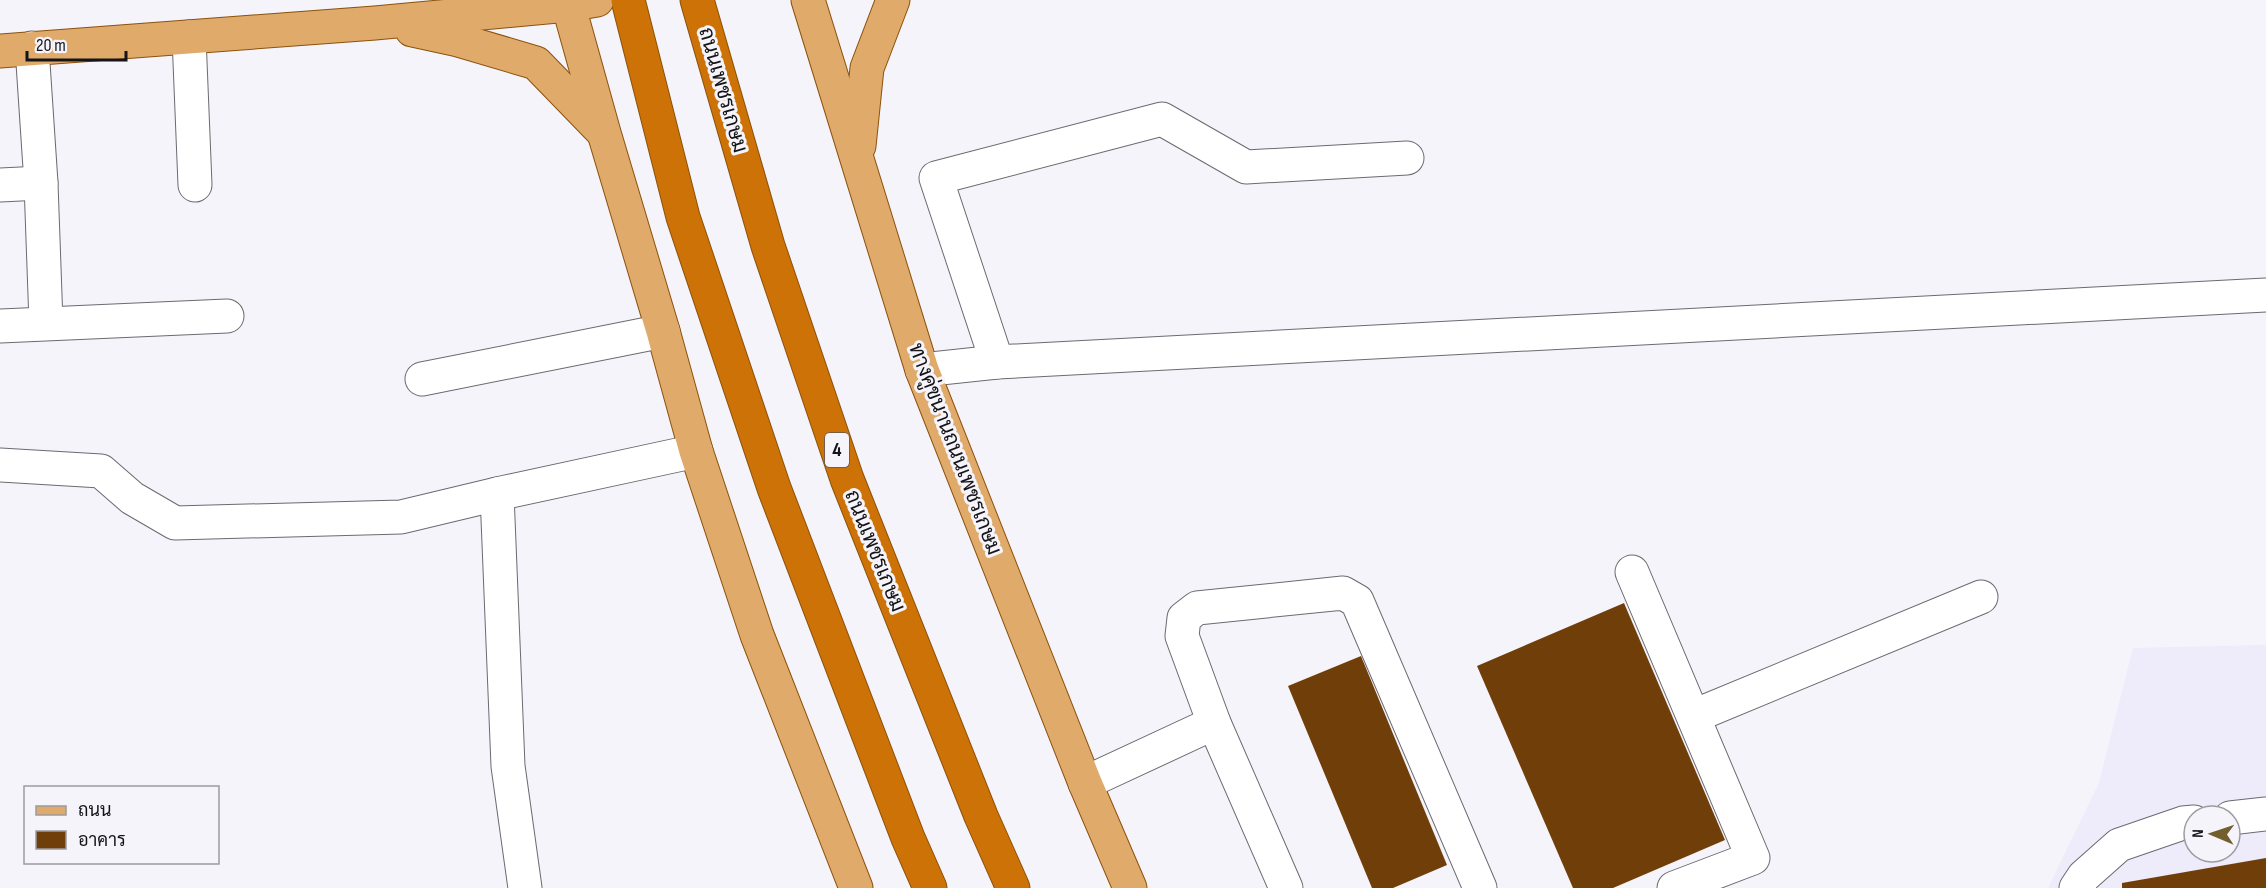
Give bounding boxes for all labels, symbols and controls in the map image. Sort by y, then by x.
scale bar [27,24,126,62]
street label: ถนนเพชรเกษม [693,24,753,156]
text: 20 m [36,35,66,56]
street label: ทางคู่ขนานถนนเพชรเกษม [901,340,1007,559]
road number: 4 [825,433,849,467]
street label: ถนนเพชรเกษม [839,486,911,616]
legend [24,786,219,864]
text: ถนน [78,800,111,821]
north arrow [2182,804,2242,864]
text: N [2189,829,2208,838]
text: อาคาร [78,830,126,851]

